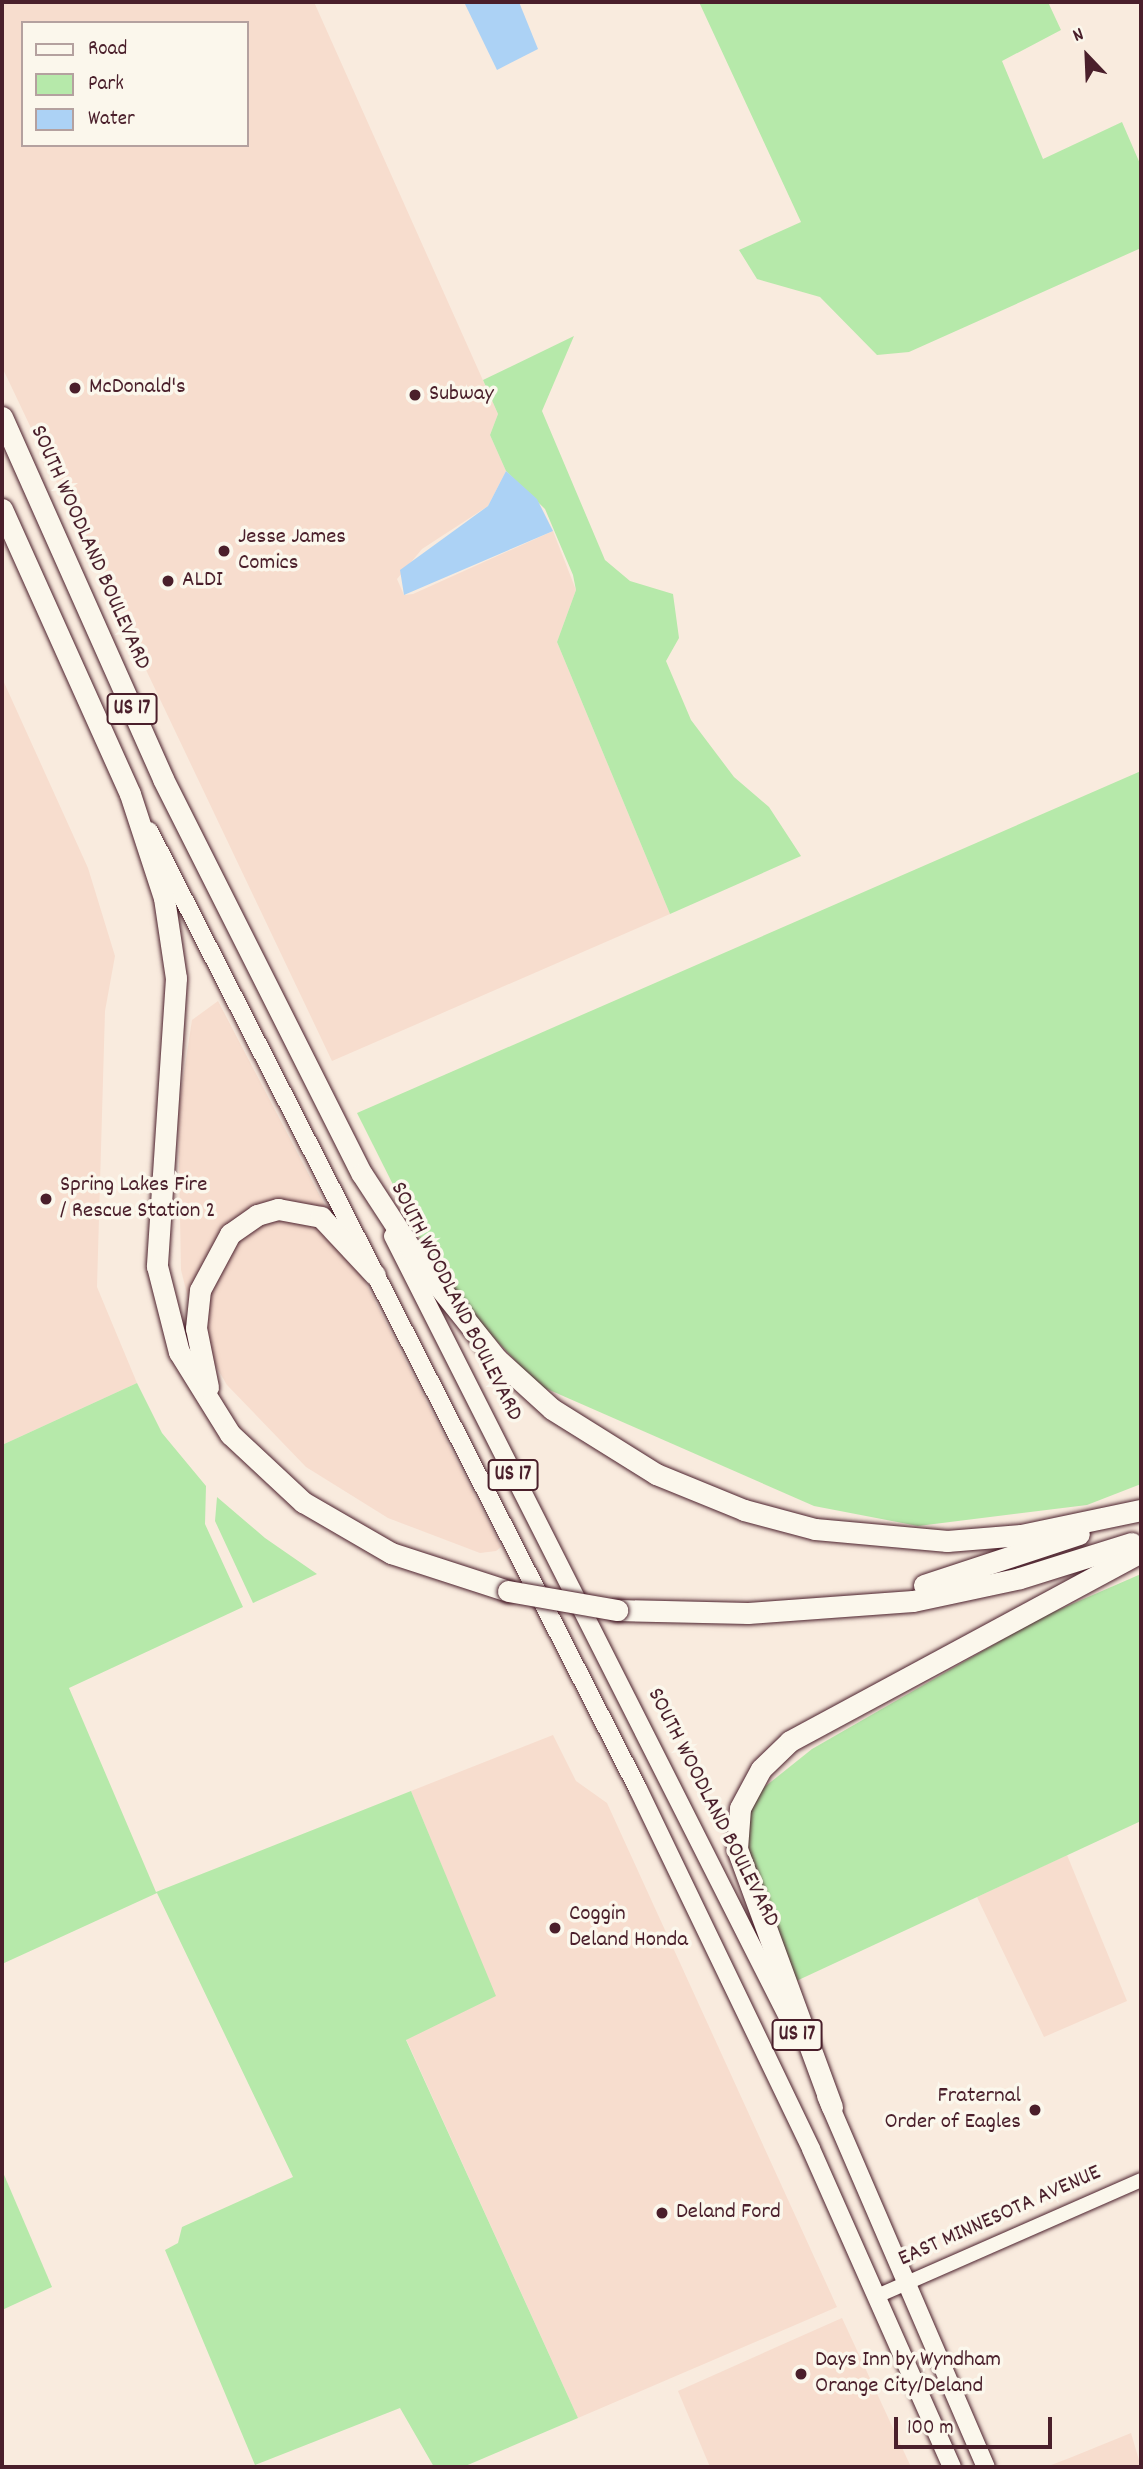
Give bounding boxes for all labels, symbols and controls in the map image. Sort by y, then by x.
legend [21,21,248,147]
north arrow [1052,21,1122,91]
text: N [1069,22,1088,50]
text: Road [88,35,127,65]
text: Park [88,70,124,100]
text: Water [88,105,135,135]
place label: McDonald's [89,374,186,402]
marker: McDonald's [67,380,83,396]
place label: Subway [429,381,494,409]
marker: Subway [407,387,423,403]
street label: SOUTH WOODLAND BOULEVARD [23,422,155,674]
place label: Jesse James Comics [238,524,346,578]
marker: Jesse James Comics [216,543,232,559]
place label: ALDI [182,567,223,595]
marker: ALDI [160,573,176,589]
road number: US 17 [106,692,158,726]
place label: Spring Lakes Fire / Rescue Station 2 [60,1172,216,1226]
street label: SOUTH WOODLAND BOULEVARD [383,1178,527,1426]
marker: Spring Lakes Fire / Rescue Station 2 [38,1191,54,1207]
road number: US 17 [487,1458,539,1492]
street label: SOUTH WOODLAND BOULEVARD [640,1684,784,1932]
place label: Coggin Deland Honda [569,1901,688,1955]
marker: Coggin Deland Honda [547,1920,563,1936]
road number: US 17 [771,2018,823,2052]
place label: Fraternal Order of Eagles [884,2083,1021,2137]
marker: Fraternal Order of Eagles [1027,2102,1043,2118]
street label: EAST MINNESOTA AVENUE [894,2160,1106,2274]
place label: Deland Ford [676,2199,781,2227]
marker: Deland Ford [654,2205,670,2221]
place label: Days Inn by Wyndham Orange City/Deland [815,2347,1001,2401]
marker: Days Inn by Wyndham Orange City/Deland [793,2366,809,2382]
scale bar [898,2402,1056,2446]
text: 100 m [907,2414,954,2444]

